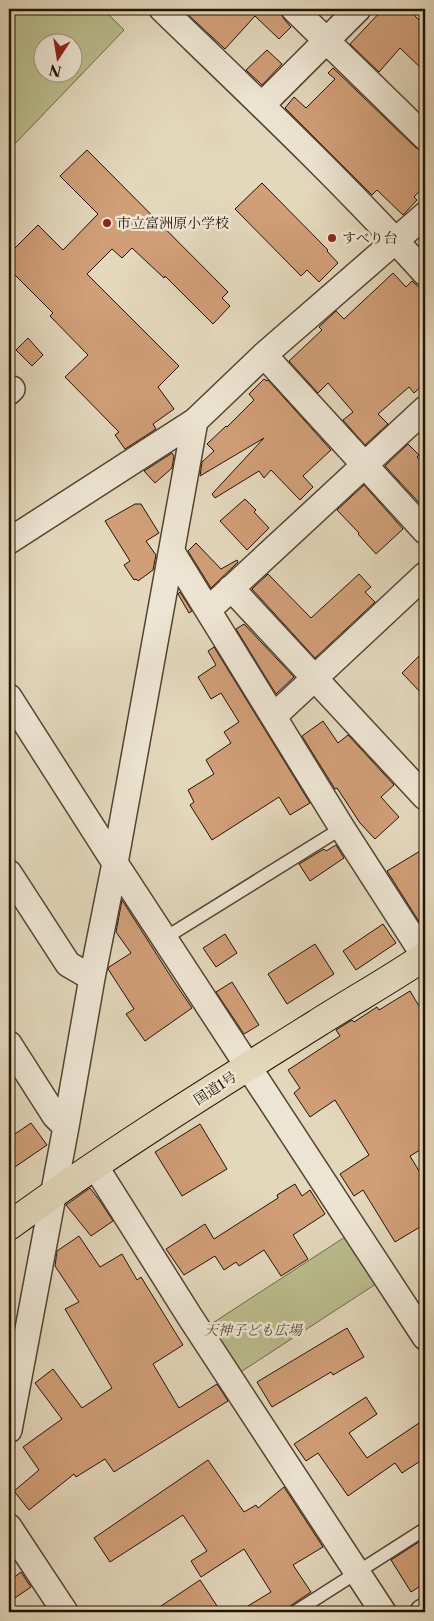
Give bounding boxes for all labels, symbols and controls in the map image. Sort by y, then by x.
north arrow [32,32,82,82]
text: N [47,61,63,81]
place label: 市立富洲原小学校 [117,214,229,232]
marker: 市立富洲原小学校 [101,217,113,229]
place label: すべり台 [342,229,398,247]
marker: すべり台 [326,232,338,244]
street label: 国道1号 [190,1067,240,1109]
park label: 天神子ども広場 [204,1321,304,1339]

